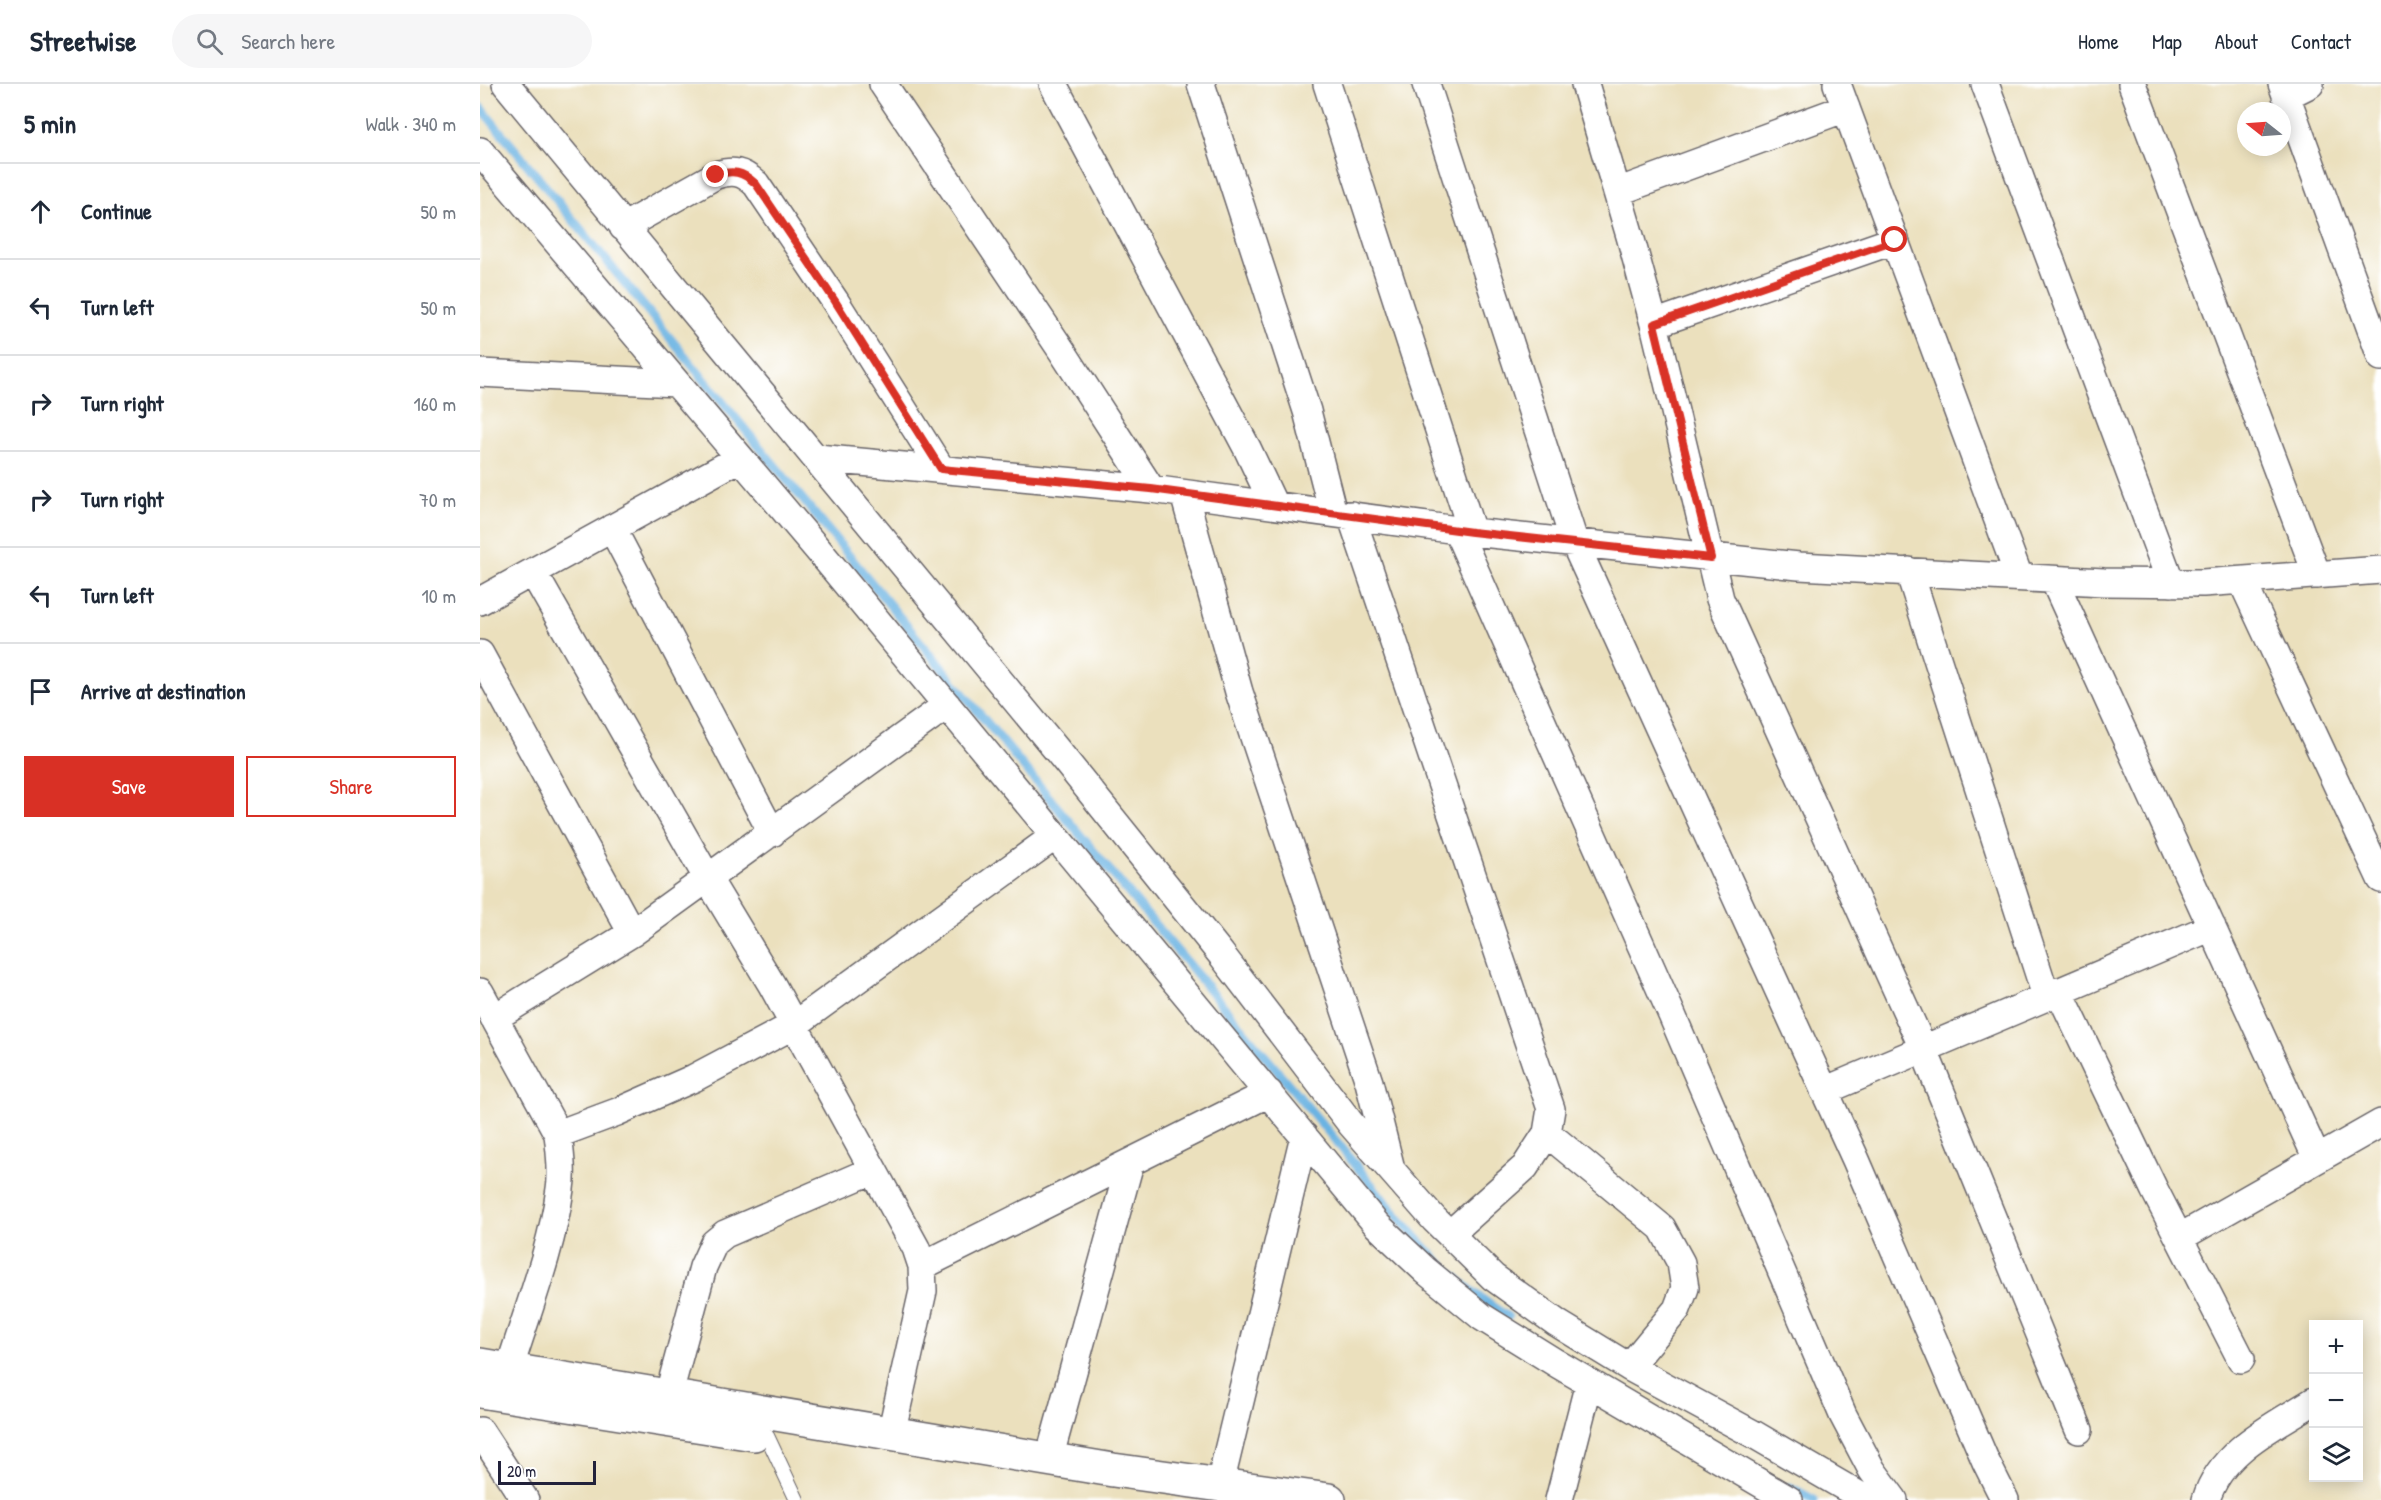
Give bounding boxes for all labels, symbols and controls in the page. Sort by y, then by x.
search box [172,14,592,68]
text: Streetwise [30,22,136,60]
icon: search [193,25,226,58]
text: Search here [241,26,335,56]
text: Home [2078,27,2119,56]
text: Map [2152,27,2182,56]
text: About [2215,27,2258,56]
text: Contact [2291,27,2351,56]
north arrow [2237,102,2291,156]
text: 5 min [24,106,76,141]
text: Walk · 340 m [365,110,456,137]
route end [702,161,728,187]
icon: ahead [24,195,57,228]
text: Continue [81,196,152,226]
text: 50 m [420,198,456,225]
route start [1881,226,1907,252]
icon: left [24,291,57,324]
text: Turn left [81,292,154,322]
text: 50 m [420,294,456,321]
icon: right [24,387,57,420]
text: Turn right [81,388,164,418]
text: 160 m [414,390,456,417]
icon: right [24,483,57,516]
text: Turn right [81,484,164,514]
text: 70 m [419,486,456,513]
icon: left [24,579,57,612]
text: Turn left [81,580,154,610]
text: 10 m [422,582,456,609]
icon: arrive [24,675,57,708]
text: Arrive at destination [81,676,246,706]
button: Save [24,756,234,817]
button: Share [246,756,456,817]
map controls [2309,1320,2363,1482]
button: + [2309,1320,2363,1374]
button: − [2309,1374,2363,1428]
button: layers [2309,1428,2363,1482]
scale bar [498,1458,596,1486]
text: 20 m [507,1460,536,1482]

